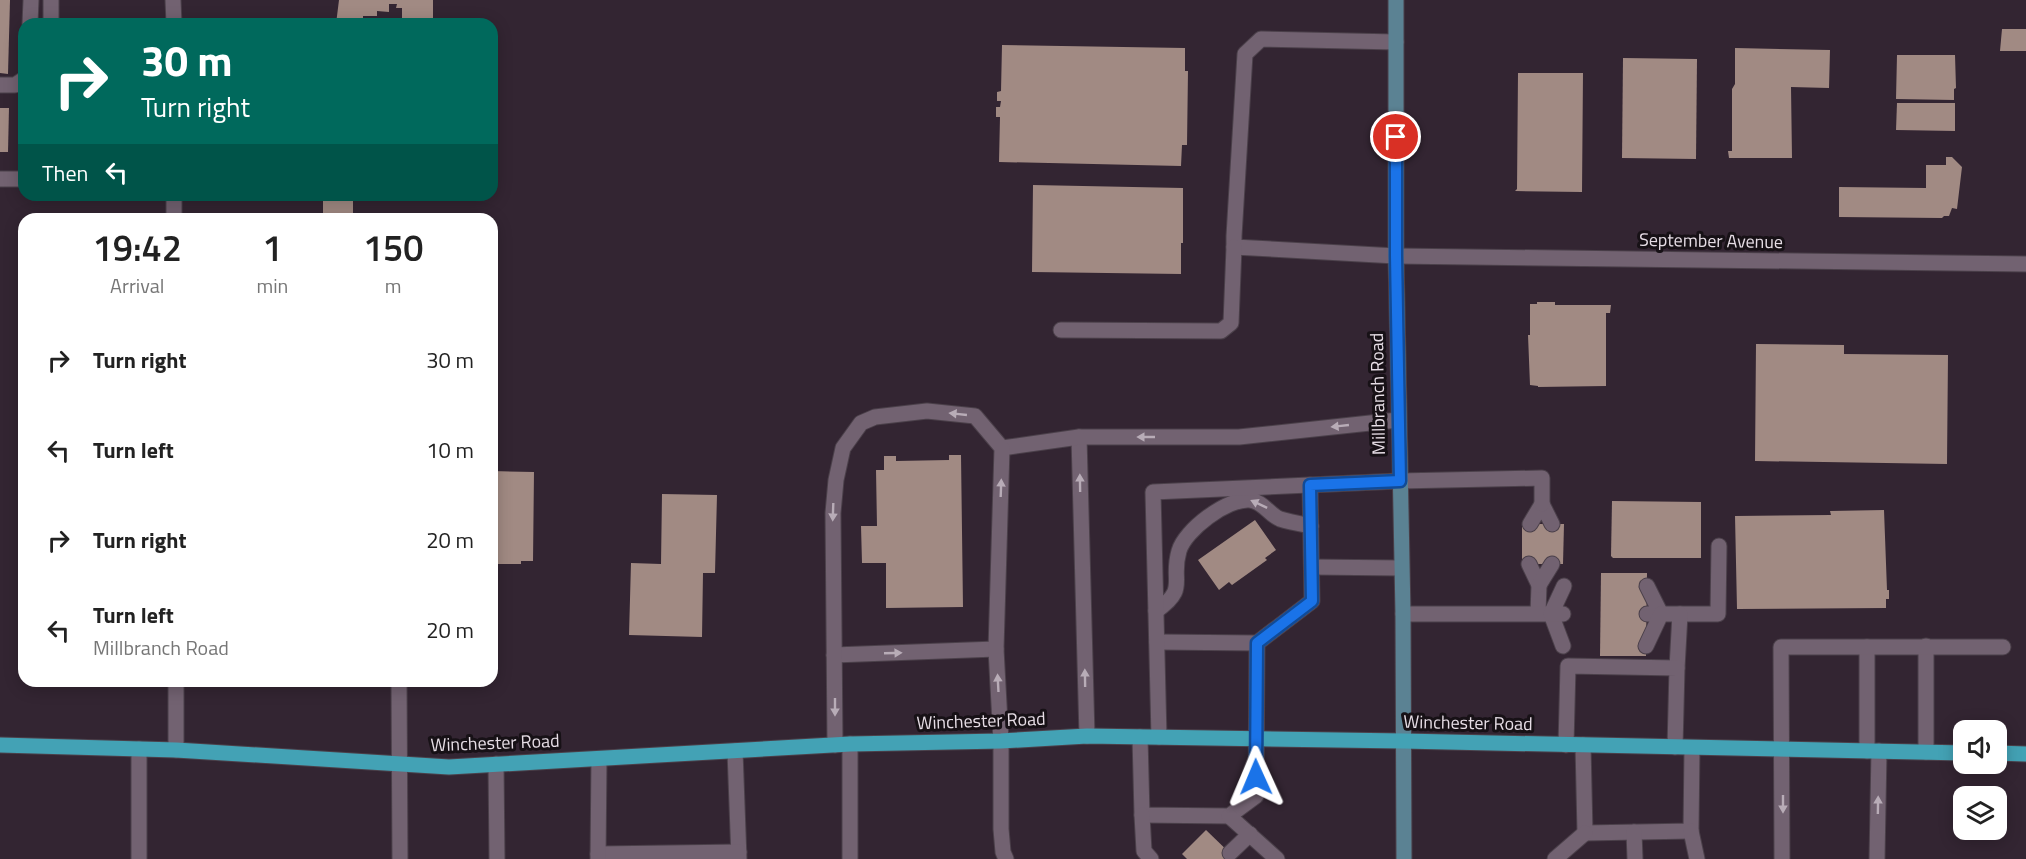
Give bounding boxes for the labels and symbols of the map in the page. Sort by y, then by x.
pin [1370,111,1421,162]
street label: September Avenue [1639,226,1783,255]
street label: Millbranch Road [1363,333,1392,455]
one-way arrow [949,409,968,419]
one-way arrow [1331,421,1350,431]
one-way arrow [1136,432,1155,442]
one-way arrow [1076,473,1085,492]
one-way arrow [996,478,1005,497]
one-way arrow [1250,500,1267,509]
one-way arrow [829,503,838,522]
one-way arrow [883,648,902,657]
one-way arrow [1081,668,1090,687]
one-way arrow [993,673,1002,692]
one-way arrow [830,698,840,717]
street label: Winchester Road [916,705,1046,736]
street label: Winchester Road [1403,708,1533,737]
street label: Winchester Road [430,727,560,758]
position arrow [1224,745,1288,809]
one-way arrow [1778,795,1788,814]
one-way arrow [1873,796,1882,815]

